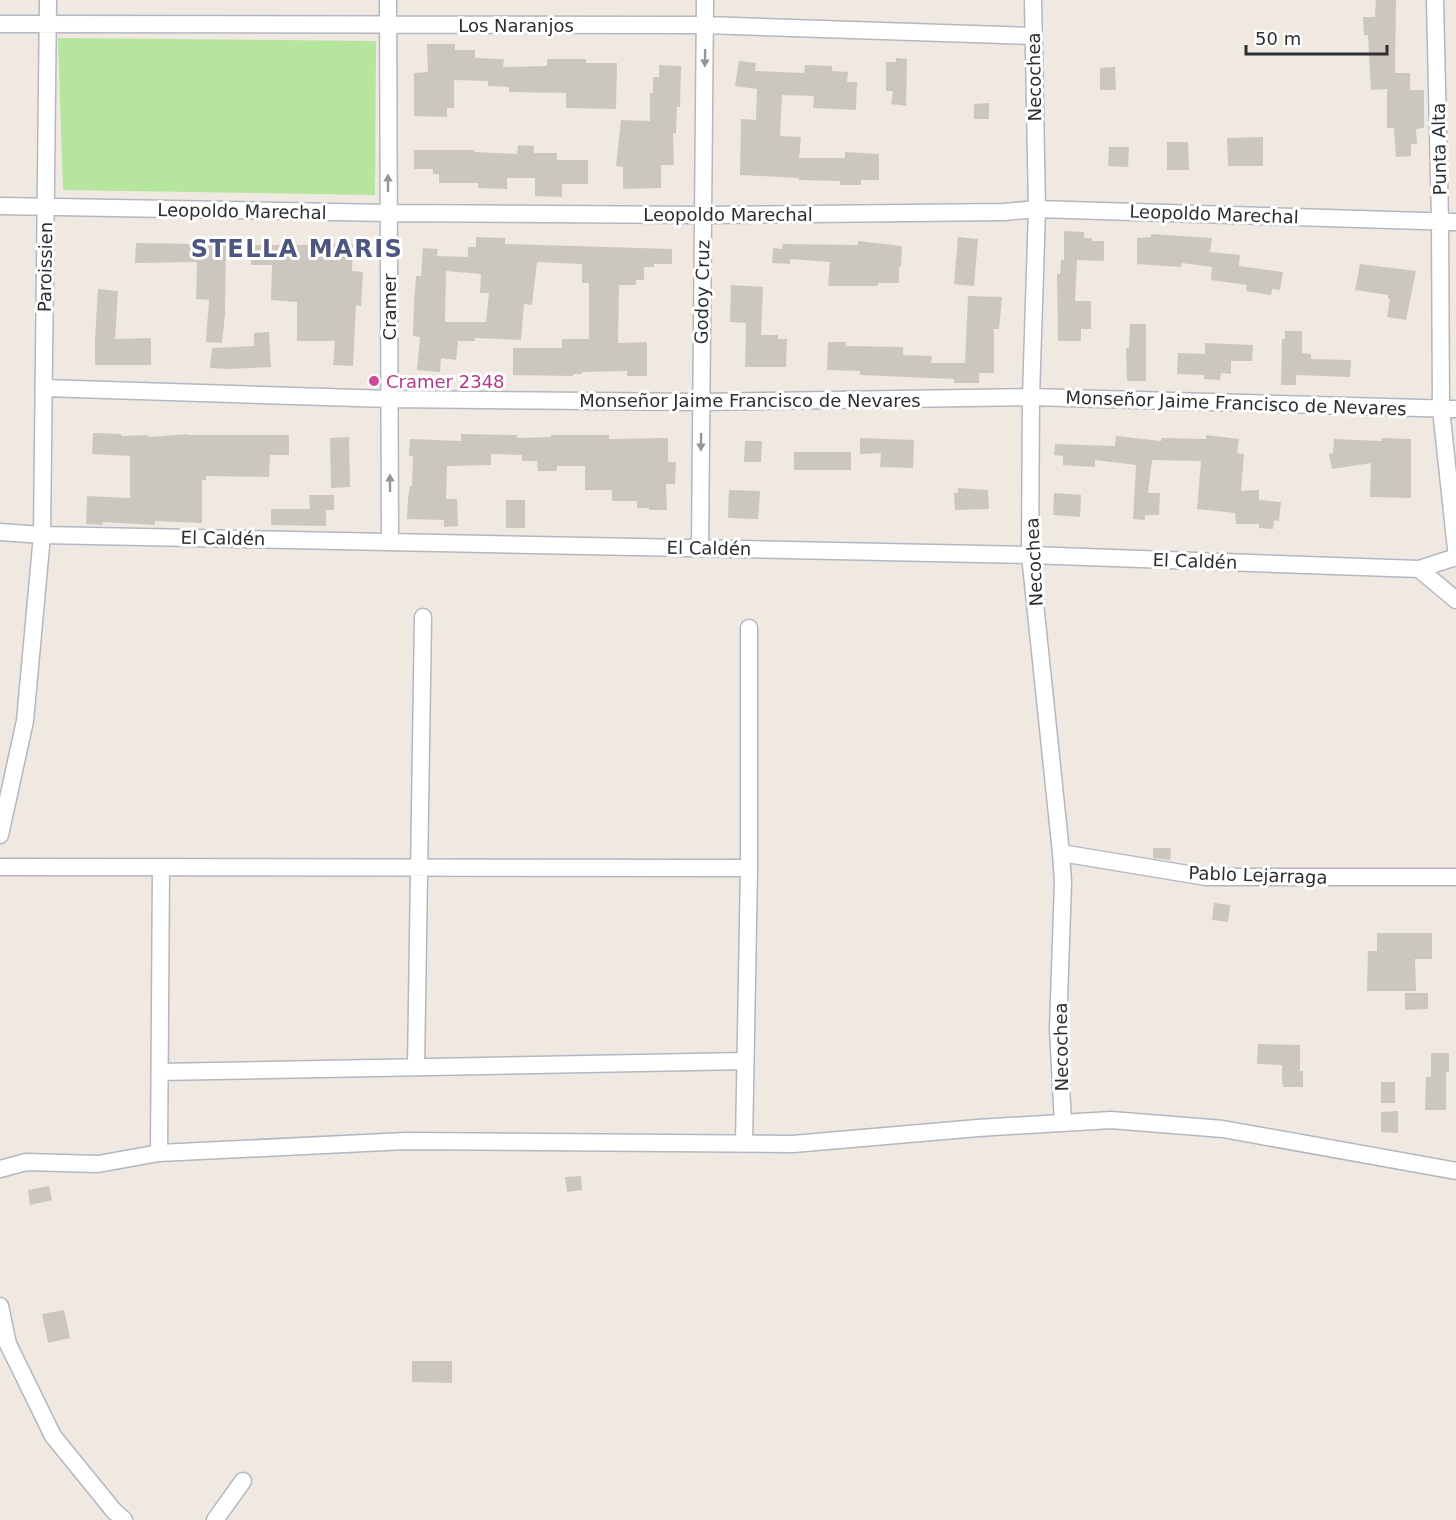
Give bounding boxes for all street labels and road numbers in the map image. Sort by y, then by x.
street label: Los Naranjos [458,15,574,36]
street label: Necochea [1023,32,1045,122]
street label: Punta Alta [1428,103,1450,195]
street label: Leopoldo Marechal [157,199,327,223]
street label: Leopoldo Marechal [1129,201,1299,227]
street label: Leopoldo Marechal [643,204,813,225]
street label: Paroissien [34,222,56,312]
street label: Godoy Cruz [691,240,713,344]
street label: Cramer [379,273,400,341]
street label: Monseñor Jaime Francisco de Nevares [1065,387,1407,419]
street label: Monseñor Jaime Francisco de Nevares [579,390,921,411]
street label: Necochea [1021,517,1047,607]
street label: El Caldén [181,527,265,549]
street label: El Caldén [667,537,751,559]
street label: El Caldén [1152,549,1238,573]
street label: Pablo Lejarraga [1188,862,1328,888]
street label: Necochea [1050,1002,1072,1092]

